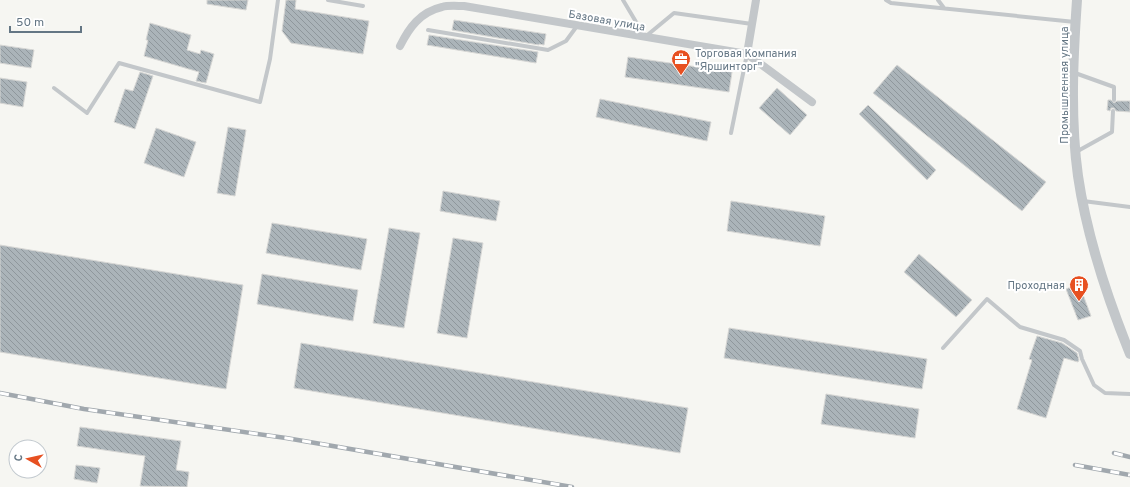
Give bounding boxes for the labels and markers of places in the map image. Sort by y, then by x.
place label: Торговая Компания "Яршинторг" [695,47,797,74]
office icon: Торговая Компания "Яршинторг" [670,48,692,76]
building icon: Проходная [1068,274,1090,302]
place label: Проходная [1007,279,1065,293]

